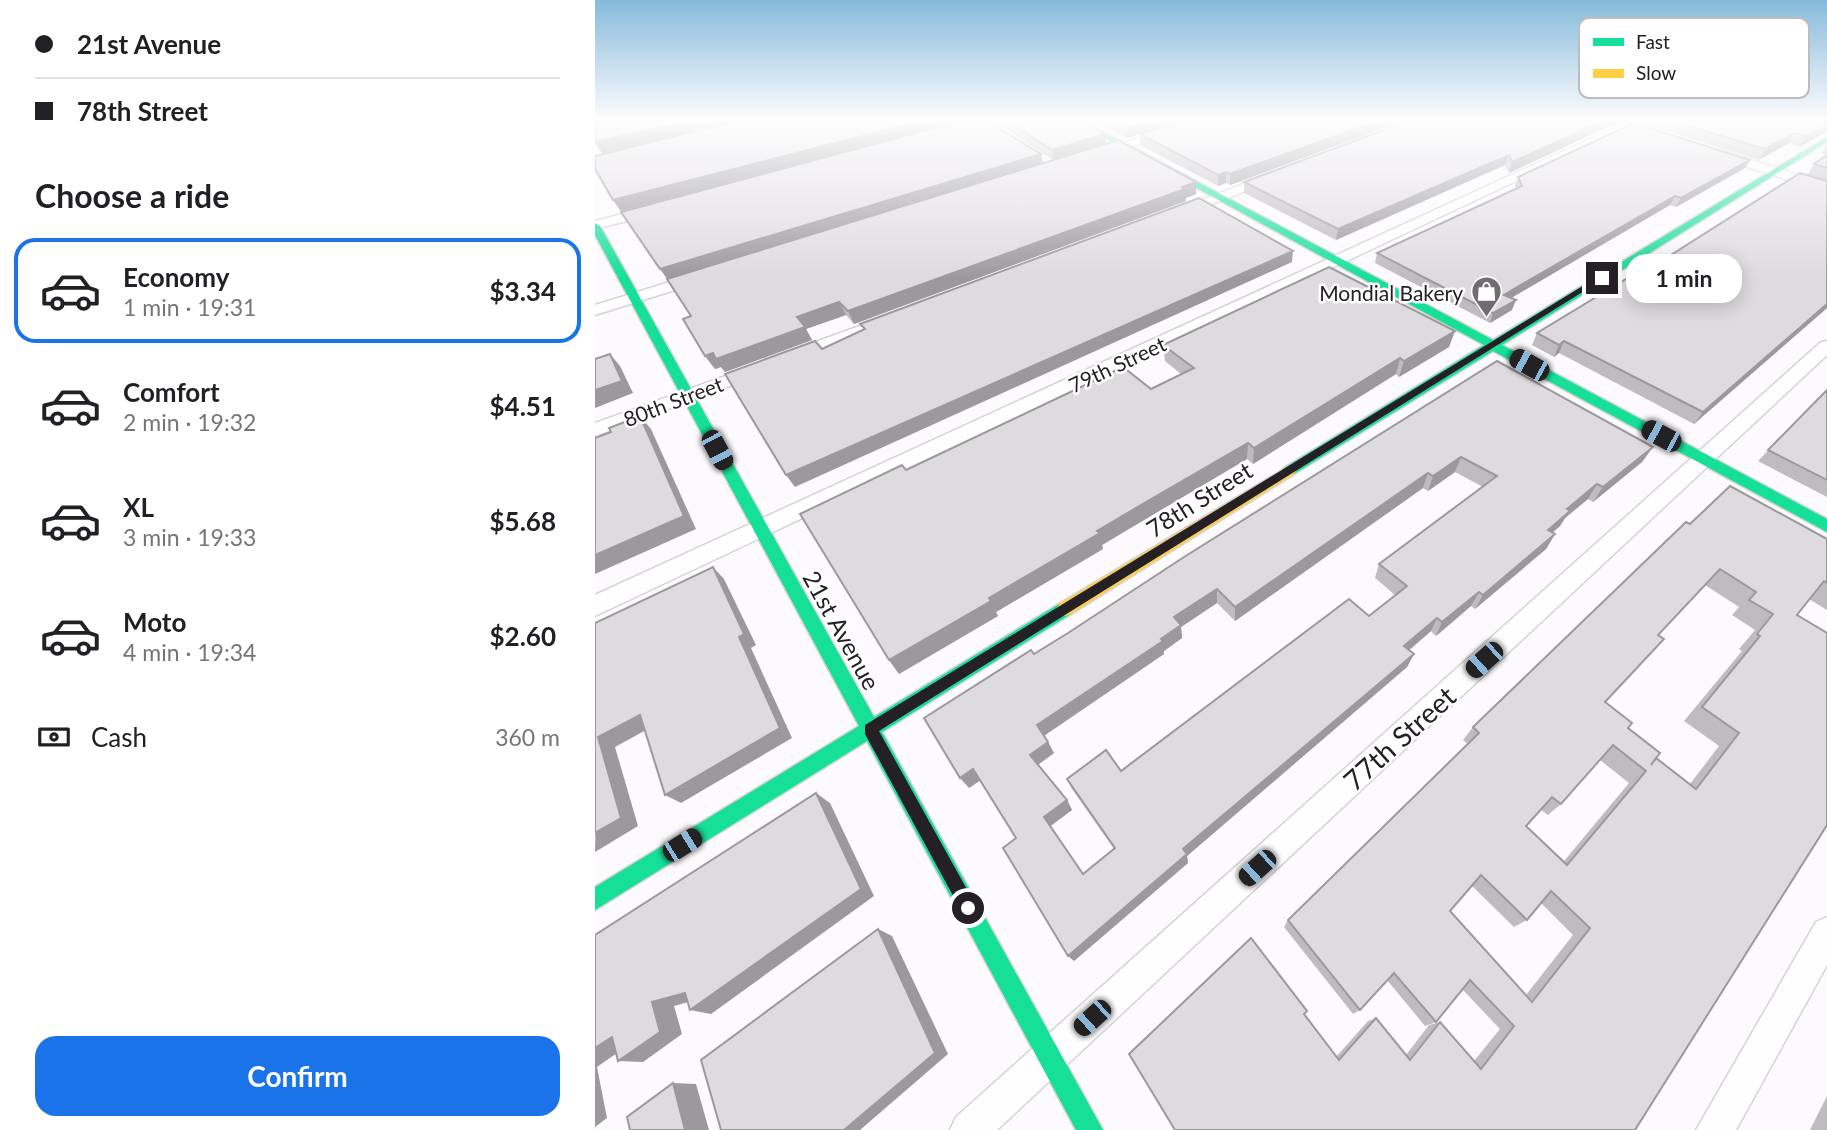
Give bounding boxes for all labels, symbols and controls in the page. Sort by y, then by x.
legend [1579,18,1809,98]
text: 21st Avenue [77,28,221,60]
text: Fast [1636,30,1670,53]
text: Slow [1636,61,1676,84]
text: 78th Street [77,95,208,127]
text: Choose a ride [35,176,229,215]
callout: 1 min [1627,254,1742,302]
icon: car [39,259,102,322]
text: Economy [123,261,229,293]
route end [1586,262,1618,294]
text: 1 min [1655,264,1713,292]
text: $3.34 [490,275,556,307]
shop icon: Mondial Bakery [1469,275,1503,319]
place label: Mondial Bakery [1319,280,1463,305]
text: 1 min · 19:31 [123,293,256,321]
street label: 79th Street [1064,330,1170,397]
car [1506,346,1553,384]
street label: 80th Street [620,370,727,431]
icon: car [39,374,102,437]
text: Comfort [123,376,220,408]
text: $4.51 [490,390,556,422]
text: 2 min · 19:32 [123,408,256,436]
car [1638,417,1685,455]
car [698,427,737,473]
street label: 78th Street [1141,455,1258,543]
icon: car [39,489,102,552]
text: XL [123,491,154,523]
text: $5.68 [490,505,556,537]
text: 3 min · 19:33 [123,523,256,551]
street label: 21st Avenue [797,565,887,695]
icon: car [39,604,102,667]
text: Moto [123,606,186,638]
text: $2.60 [490,620,556,652]
text: 4 min · 19:34 [123,638,256,666]
car [1462,638,1507,682]
street label: 77th Street [1336,679,1462,797]
icon: cash [35,718,73,756]
text: Cash [91,721,147,753]
text: 360 m [495,723,560,751]
car [659,825,706,865]
car [1235,846,1280,890]
route start [952,892,984,924]
car [1070,996,1115,1040]
button: Confirm [35,1036,560,1116]

